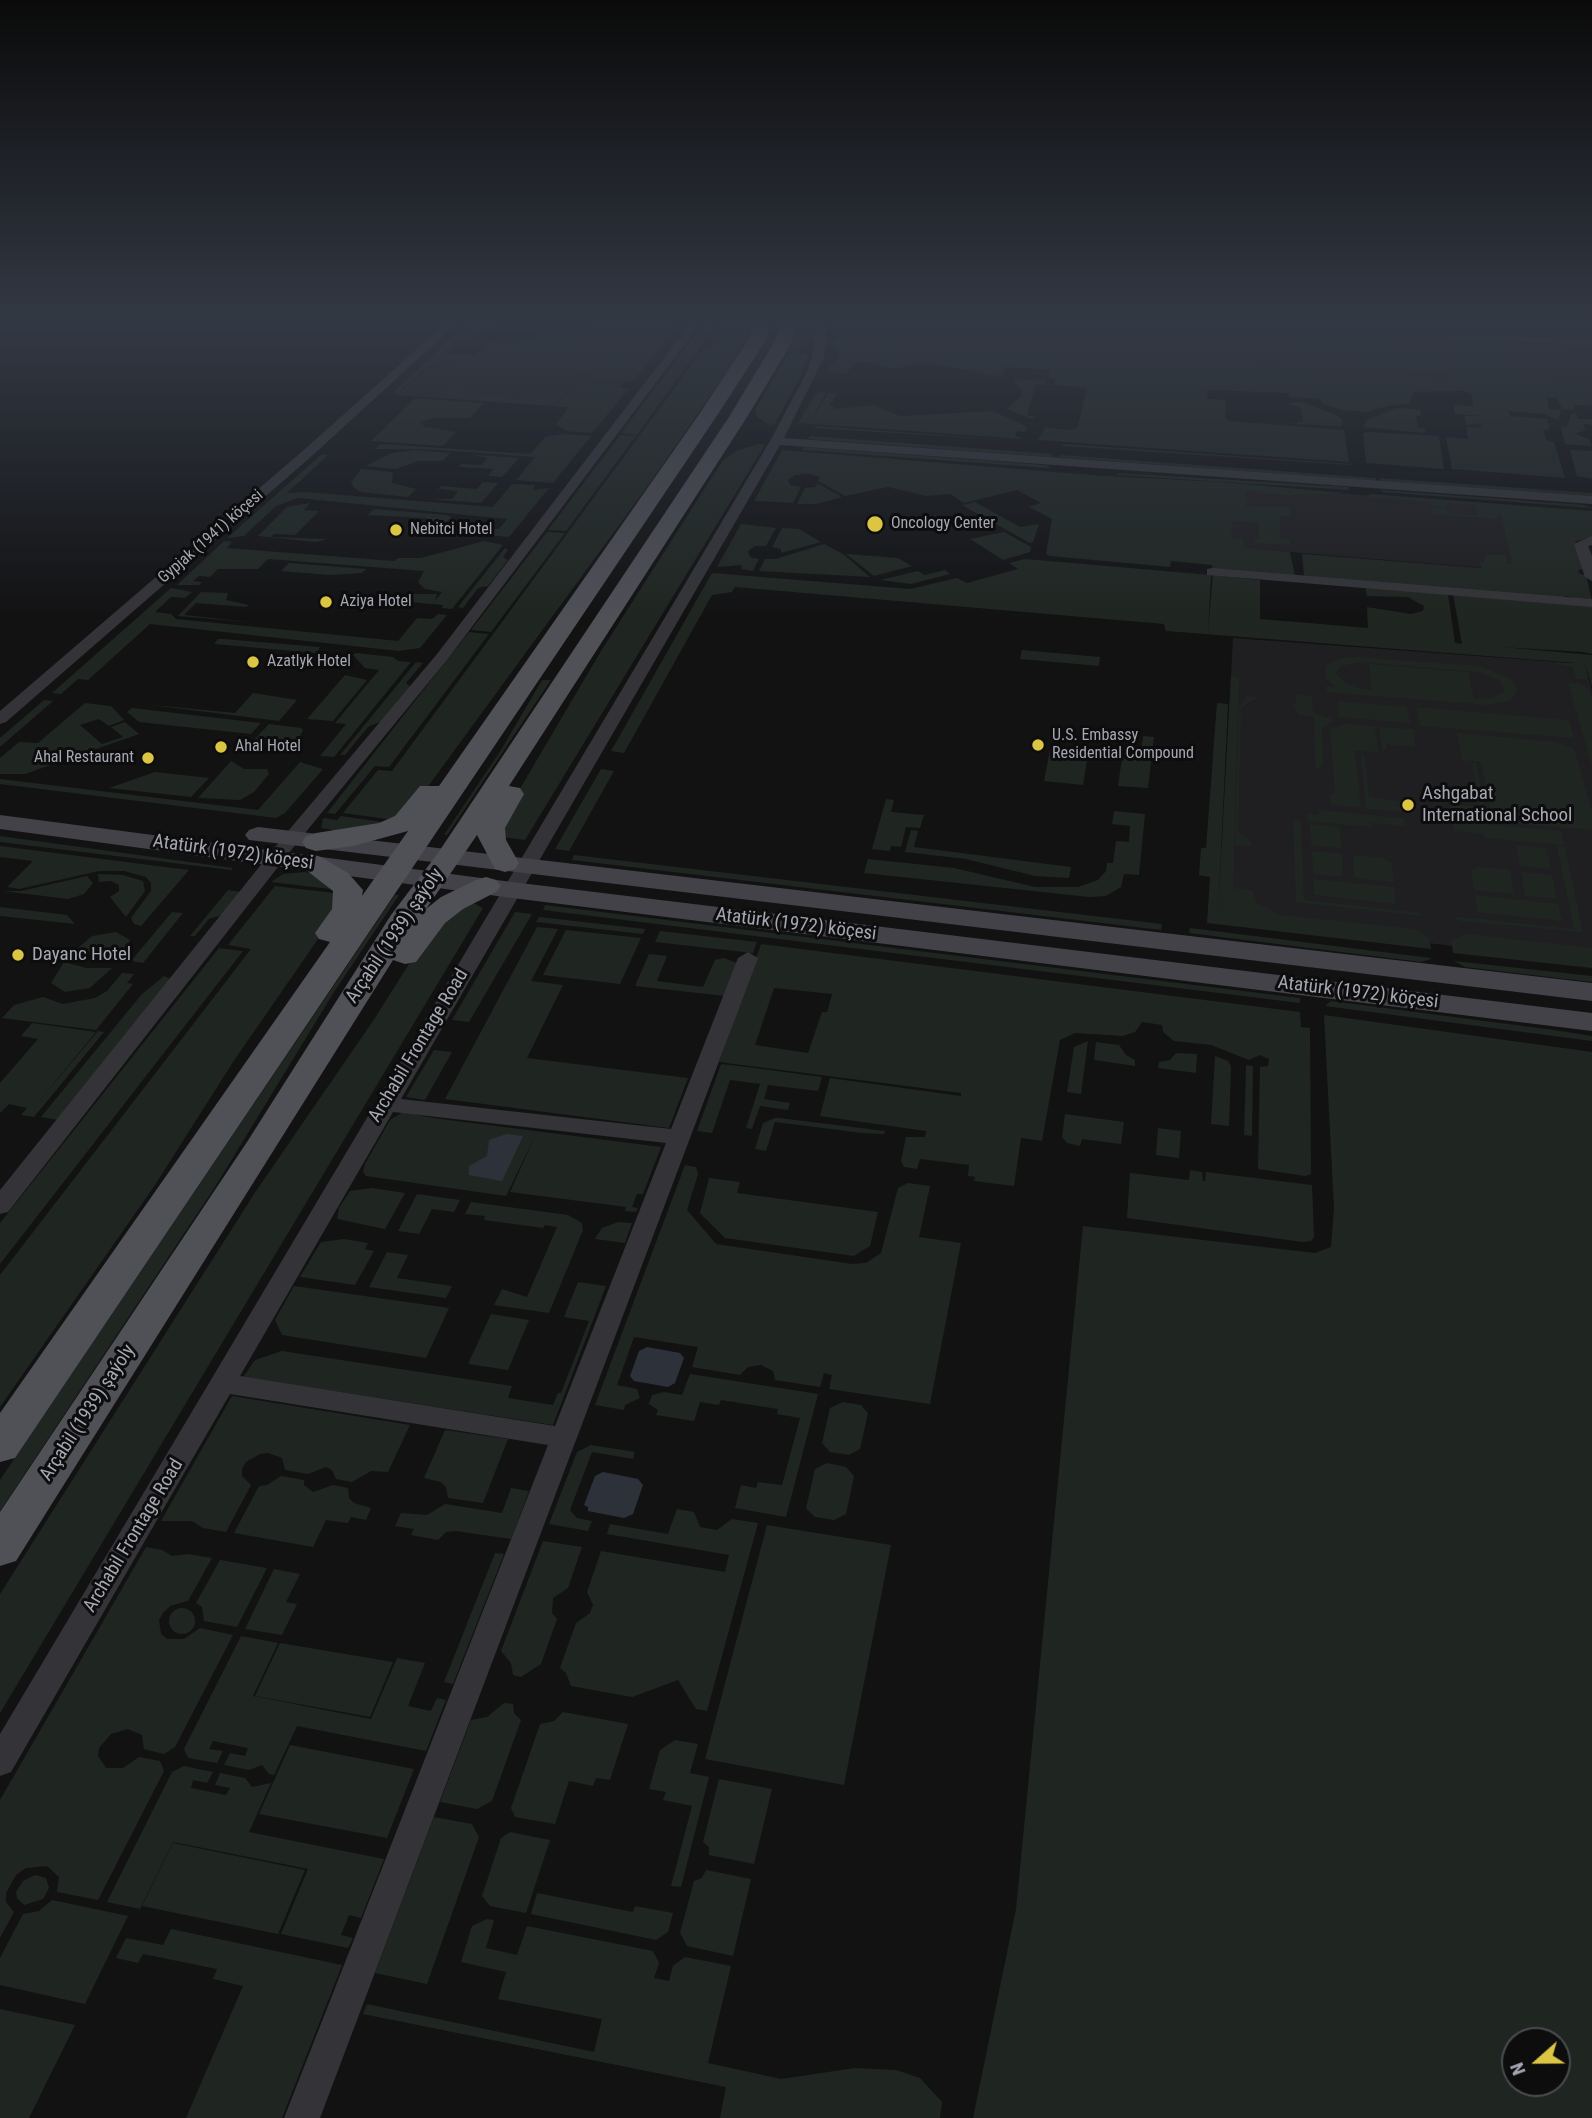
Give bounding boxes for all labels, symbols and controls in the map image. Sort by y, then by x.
street label: Gypjak (1941) köçesi [155,486,267,588]
marker: Oncology Center [865,514,885,534]
place label: Oncology Center [891,514,995,534]
place label: Nebitci Hotel [410,520,492,540]
marker: Nebitci Hotel [388,522,404,538]
place label: Aziya Hotel [340,592,412,612]
marker: Aziya Hotel [318,594,334,610]
place label: Azatlyk Hotel [267,652,351,672]
marker: Azatlyk Hotel [245,654,261,670]
place label: U.S. Embassy Residential Compound [1052,726,1194,764]
place label: Ahal Hotel [235,737,301,757]
marker: U.S. Embassy Residential Compound [1030,737,1046,753]
marker: Ahal Hotel [213,739,229,755]
place label: Ahal Restaurant [34,748,134,768]
marker: Ahal Restaurant [140,750,156,766]
place label: Ashgabat International School [1422,783,1572,827]
marker: Ashgabat International School [1400,797,1416,813]
street label: Atatürk (1972) köçesi [151,830,315,876]
street label: Arçabil (1939) şaýoly [341,864,449,1008]
street label: Atatürk (1972) köçesi [714,904,878,946]
place label: Dayanc Hotel [32,944,131,966]
marker: Dayanc Hotel [10,947,26,963]
street label: Archabil Frontage Road [364,965,474,1127]
street label: Atatürk (1972) köçesi [1276,972,1440,1014]
street label: Arçabil (1939) şaýoly [35,1341,141,1485]
street label: Archabil Frontage Road [79,1455,189,1617]
north arrow [1501,2027,1571,2097]
text: N [1505,2059,1531,2079]

